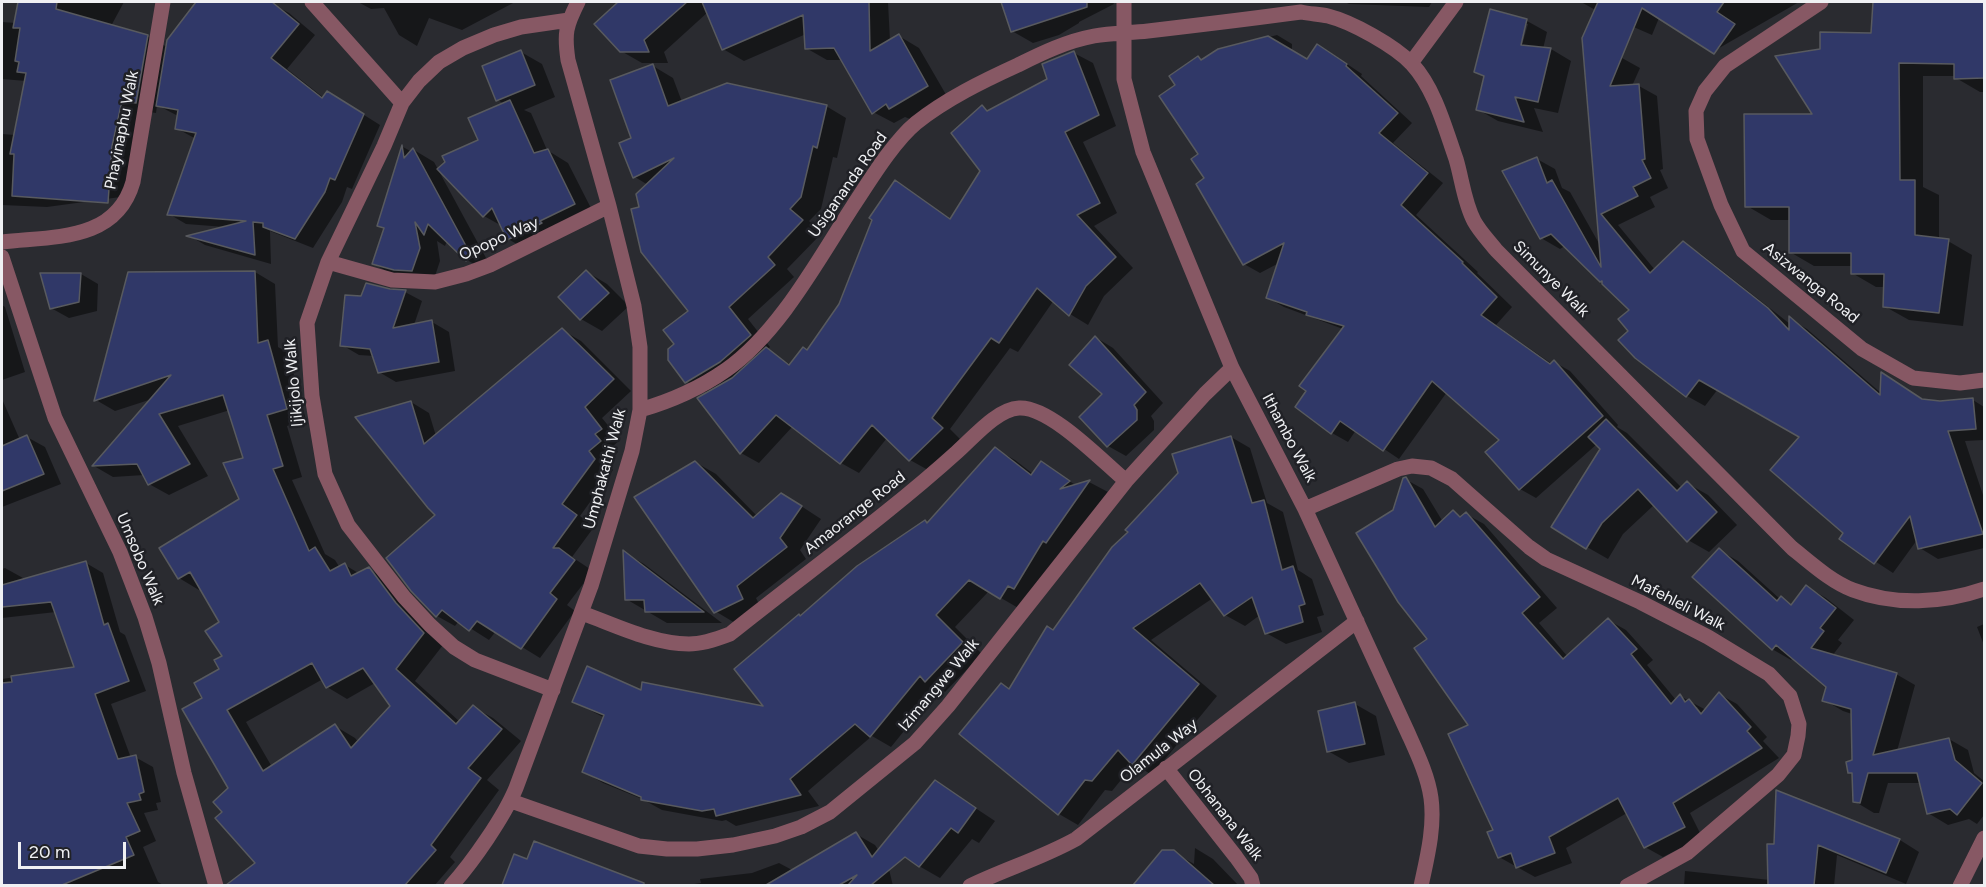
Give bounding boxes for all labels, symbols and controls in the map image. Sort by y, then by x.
street label: Phayinaphu Walk [101,69,143,191]
street label: Usigananda Road [804,129,892,241]
street label: Opopo Way [456,213,542,265]
street label: Simunye Walk [1509,237,1593,321]
street label: Asizwanga Road [1759,239,1863,327]
street label: Ijikijolo Walk [281,338,307,428]
street label: Ithambo Walk [1258,390,1320,486]
street label: Umphakathi Walk [580,407,630,531]
street label: Amaorange Road [801,467,909,559]
street label: Umsobo Walk [112,510,168,608]
street label: Mafehleli Walk [1628,571,1728,635]
street label: Izimangwe Walk [895,635,983,735]
street label: Olamula Way [1116,715,1202,787]
street label: Obhanana Walk [1183,765,1267,865]
scale bar [21,830,129,868]
text: 20 m [29,841,70,863]

